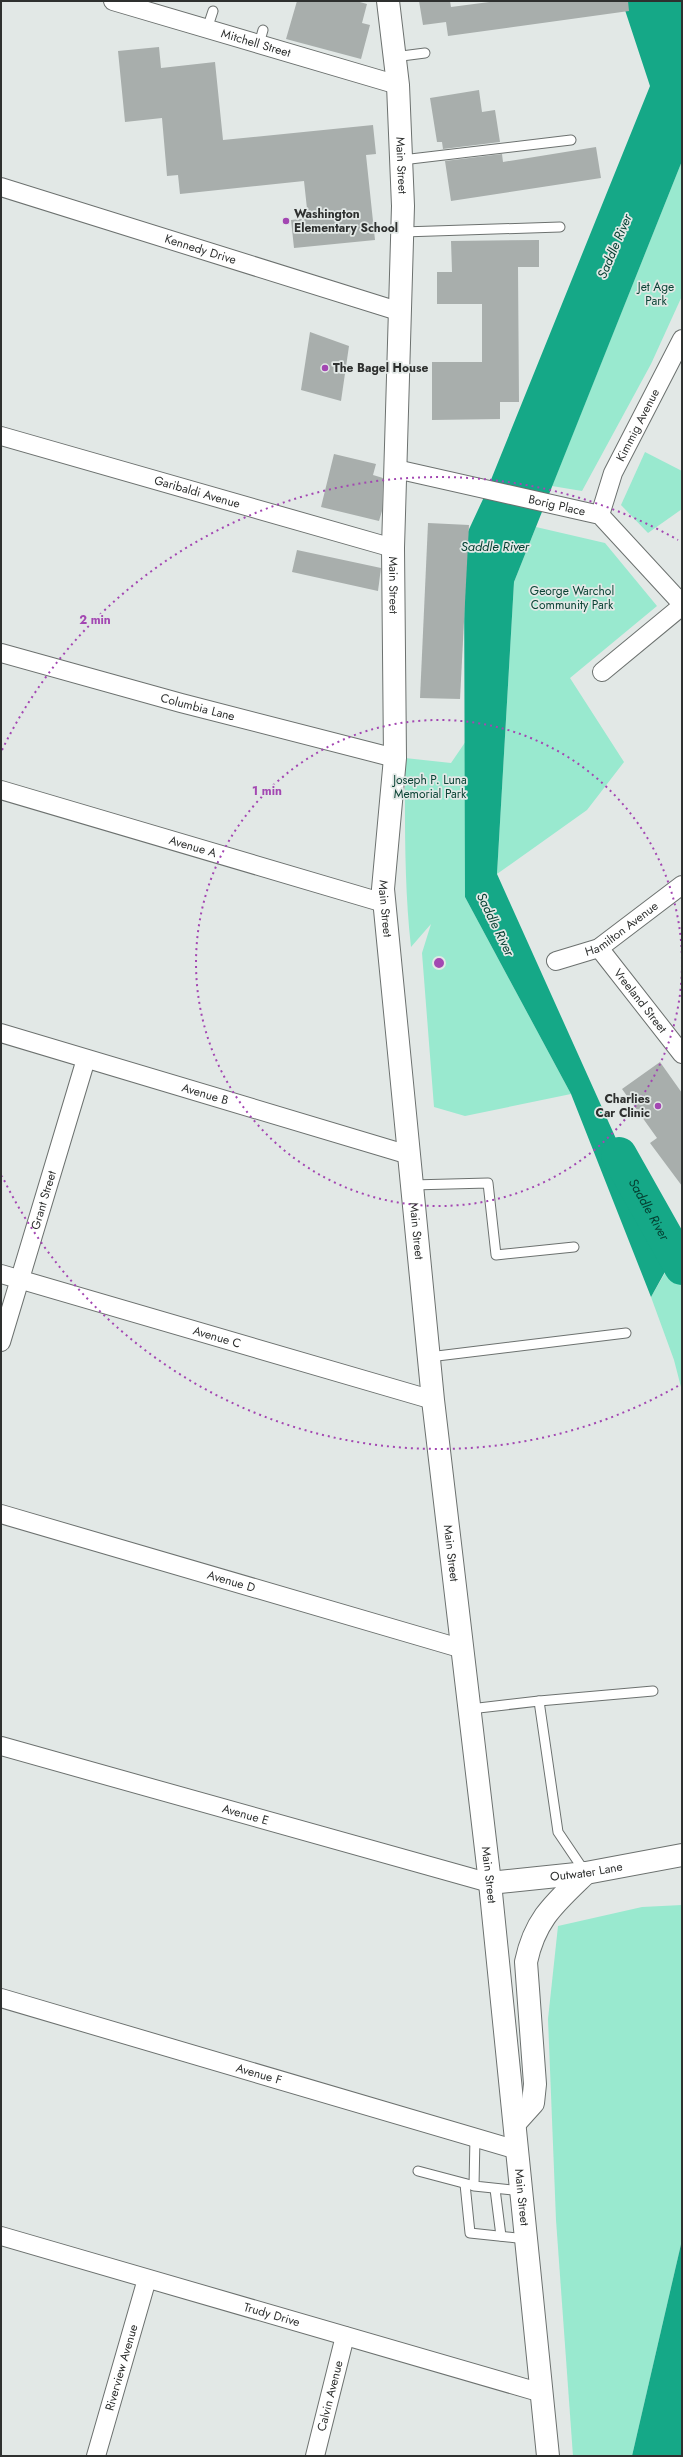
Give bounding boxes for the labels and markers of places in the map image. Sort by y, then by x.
place label: Washington Elementary School [294,205,398,237]
marker: Washington Elementary School [281,216,291,226]
place label: The Bagel House [333,359,428,377]
marker: The Bagel House [320,363,330,373]
centre of rings [432,956,446,970]
place label: Charlies Car Clinic [595,1090,651,1122]
marker: Charlies Car Clinic [653,1101,663,1111]

